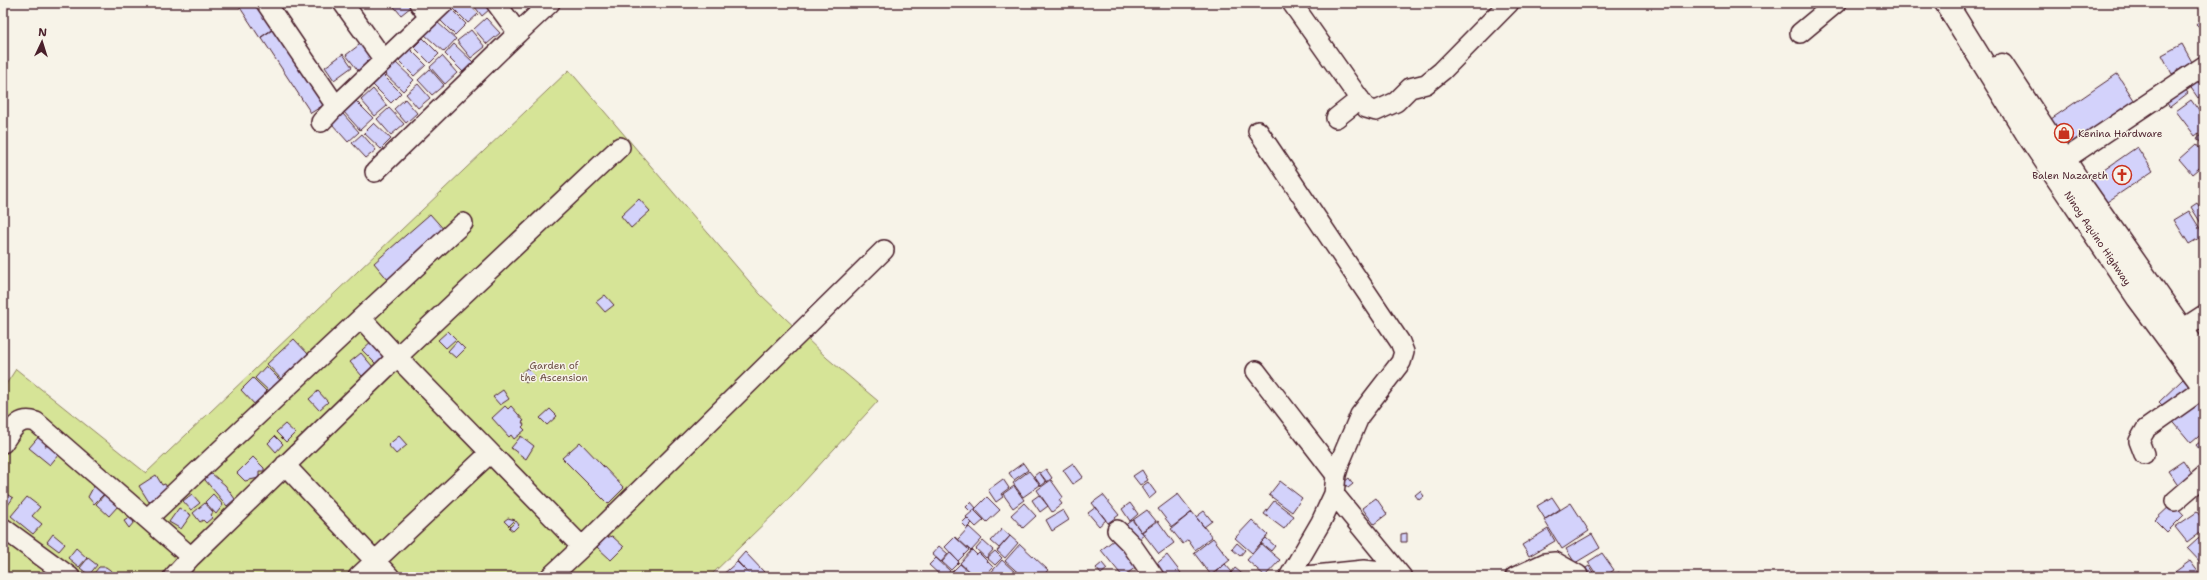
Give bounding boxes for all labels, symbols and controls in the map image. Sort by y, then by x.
north arrow [22,22,62,62]
text: N [38,25,48,40]
shop icon: Kenina Hardware [2053,122,2075,144]
place label: Kenina Hardware [2078,127,2163,140]
church icon: Balen Nazareth [2111,164,2133,186]
place label: Balen Nazareth [2032,169,2108,182]
street label: Ninoy Aquino Highway [2061,189,2134,288]
park label: Garden of the Ascension [520,359,588,384]

